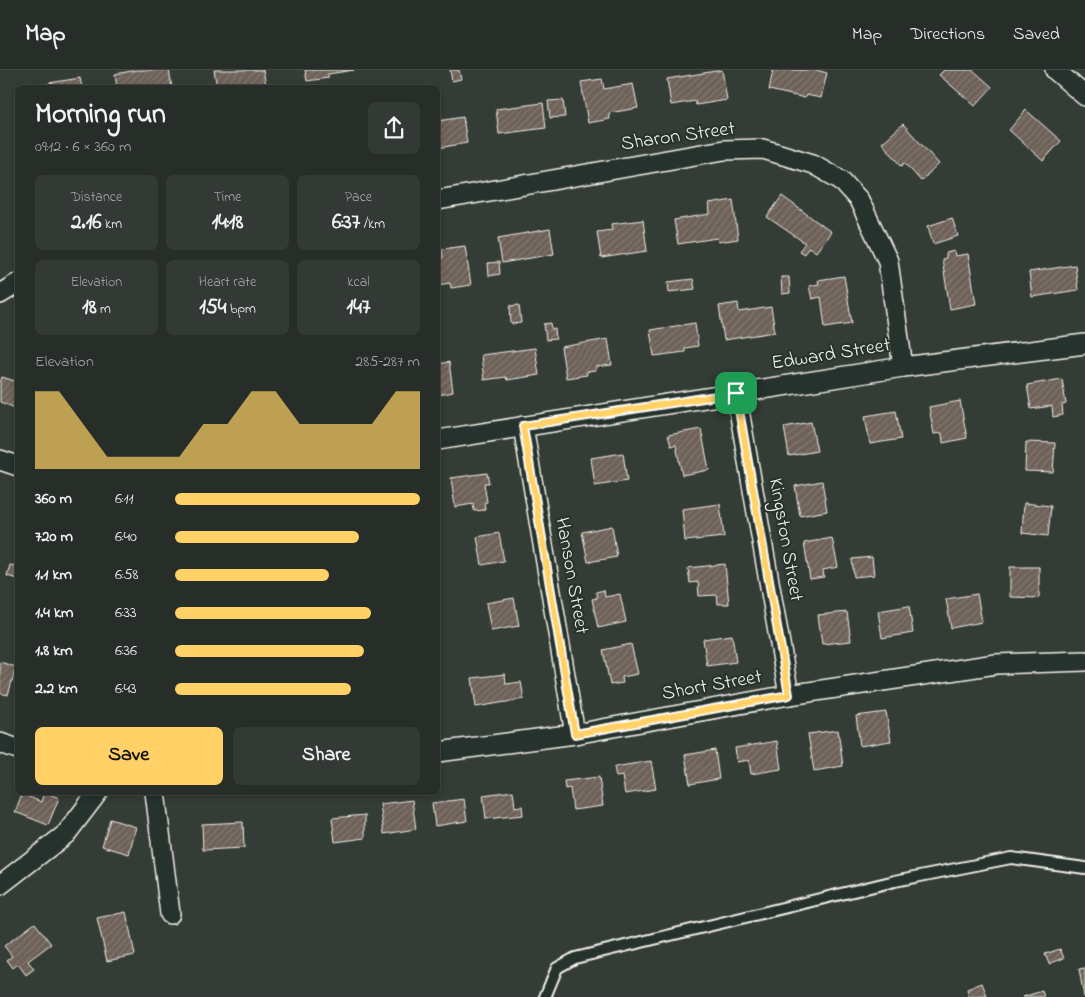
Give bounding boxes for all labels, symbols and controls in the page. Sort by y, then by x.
text: Map [25,17,66,52]
text: Map [852,22,882,48]
text: Directions [910,22,985,48]
text: Saved [1013,22,1060,48]
text: Morning run [35,95,166,136]
button: share [368,102,420,154]
street label: Sharon Street [619,115,737,159]
text: 09:12 · 6 × 360 m [35,135,131,159]
text: Distance [71,187,122,208]
text: Time [214,187,241,208]
text: Pace [345,187,372,208]
text: 2.16 [71,208,102,238]
text: 14:18 [212,208,243,238]
text: 6:37 [332,208,360,238]
text: km [102,214,122,235]
text: /km [360,214,385,235]
text: Elevation [71,272,122,293]
text: Heart rate [199,272,256,293]
text: kcal [347,272,370,293]
text: 18 [82,293,97,323]
text: 154 [199,293,226,323]
text: 147 [347,293,370,323]
text: m [97,299,111,320]
text: bpm [226,299,256,320]
street label: Edward Street [769,331,893,379]
text: Elevation [35,350,94,374]
text: 285–287 m [355,350,420,374]
pin [715,372,757,414]
icon: arrive [722,379,750,407]
street label: Kingston Street [759,476,810,604]
text: 360 m [35,487,72,511]
text: 6:11 [115,487,134,511]
street label: Hanson Street [546,515,596,637]
text: 720 m [35,525,73,549]
text: 6:40 [115,525,137,549]
text: 1.1 km [35,563,72,587]
text: 6:58 [115,563,139,587]
text: 1.4 km [35,601,73,625]
text: 6:33 [115,601,137,625]
text: 1.8 km [35,639,73,663]
text: 6:36 [115,639,137,663]
street label: Short Street [660,663,765,709]
text: 2.2 km [35,677,78,701]
text: 6:43 [115,677,137,701]
button: Save [35,727,223,785]
button: Share [233,727,420,785]

